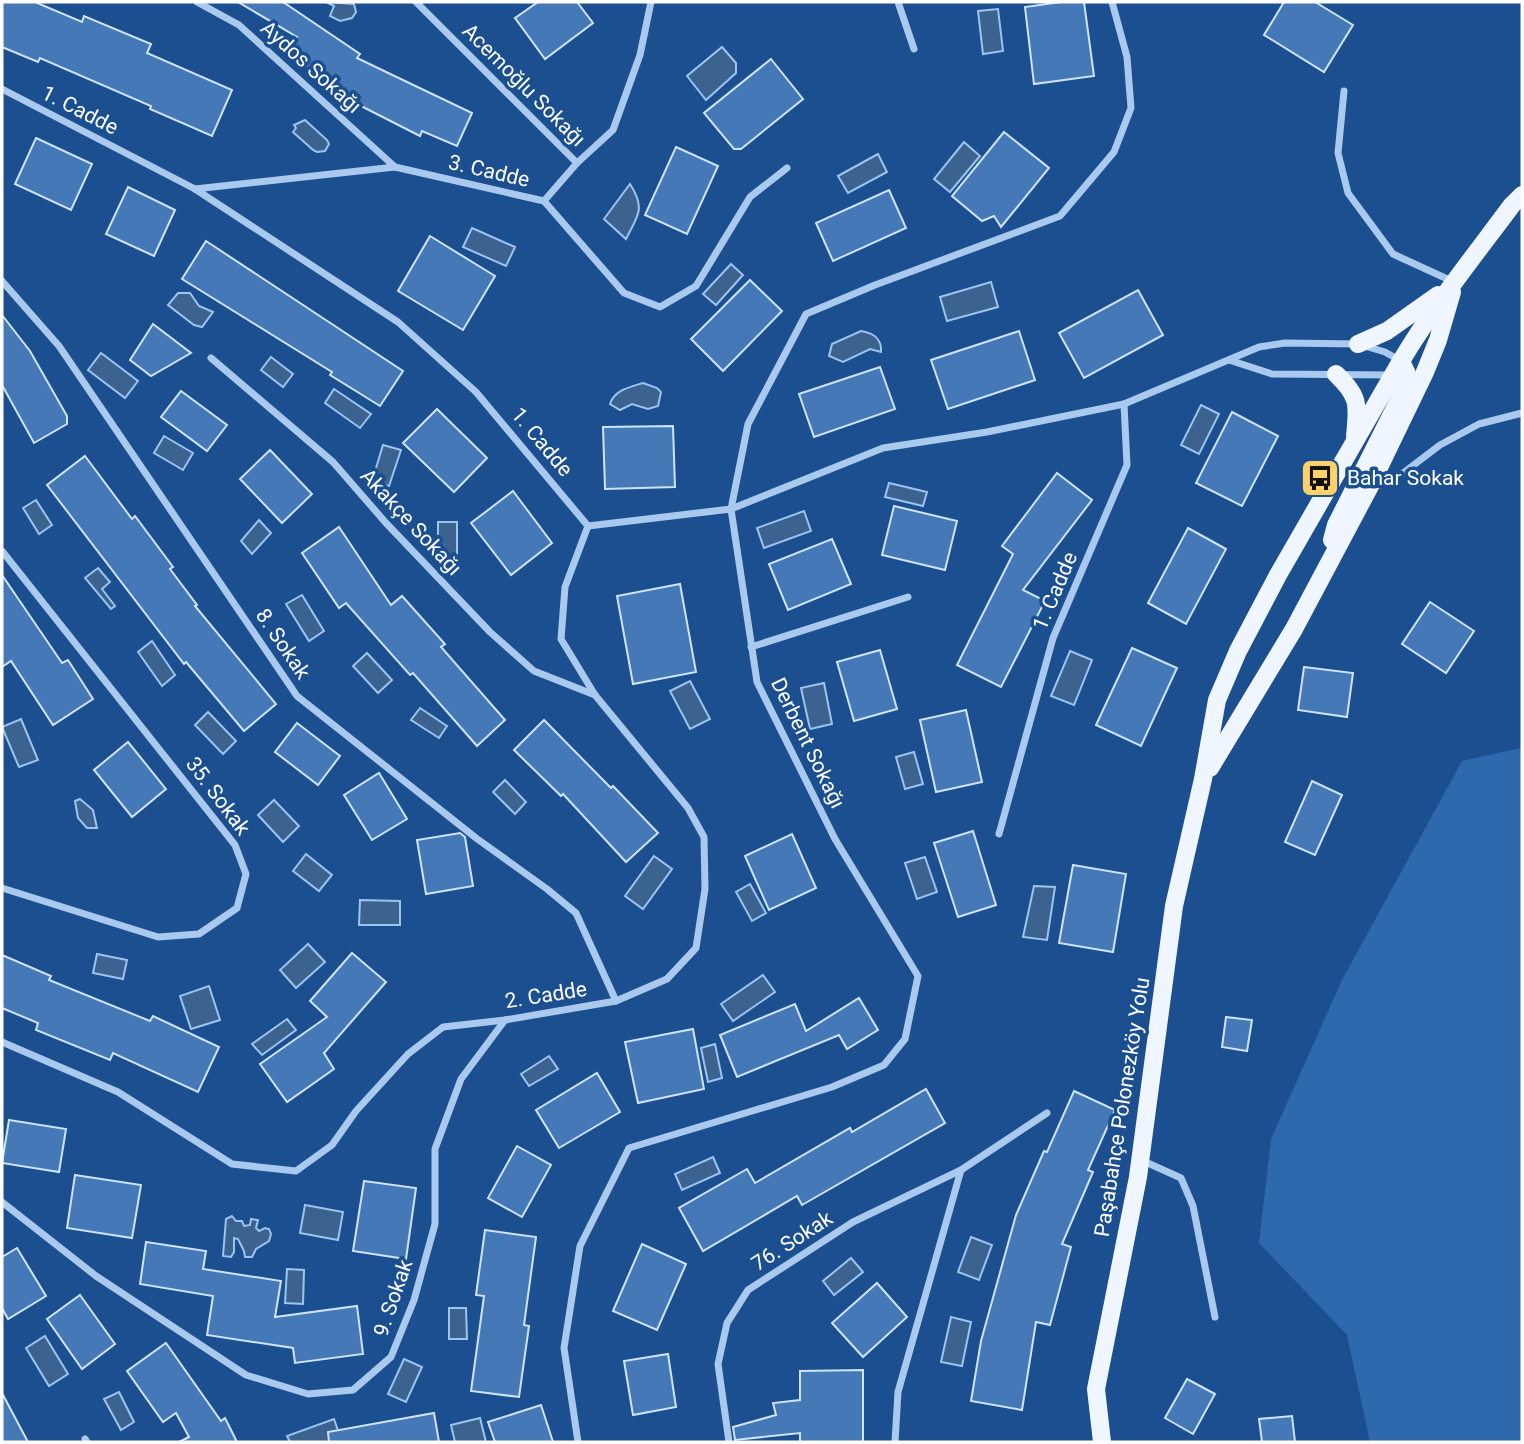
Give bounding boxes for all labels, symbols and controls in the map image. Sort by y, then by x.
street label: Aydos Sokağı [256,16,366,118]
street label: Acemoğlu Sokağı [458,19,590,151]
street label: 1. Cadde [38,81,122,139]
street label: 3. Cadde [446,150,532,192]
street label: 1. Cadde [506,403,578,481]
bus stop icon: Bahar Sokak [1299,457,1341,499]
street label: Akakçe Sokağı [355,464,467,580]
place label: Bahar Sokak [1347,466,1464,490]
street label: 1. Cadde [1028,548,1082,634]
street label: 8. Sokak [251,604,315,684]
street label: Derbent Sokağı [766,674,850,812]
street label: 35. Sokak [181,752,255,840]
street label: Paşabahçe Polonezköy Yolu [1090,975,1154,1239]
street label: 2. Cadde [503,977,589,1013]
street label: 76. Sokak [747,1206,837,1276]
street label: 9. Sokak [369,1256,417,1340]

